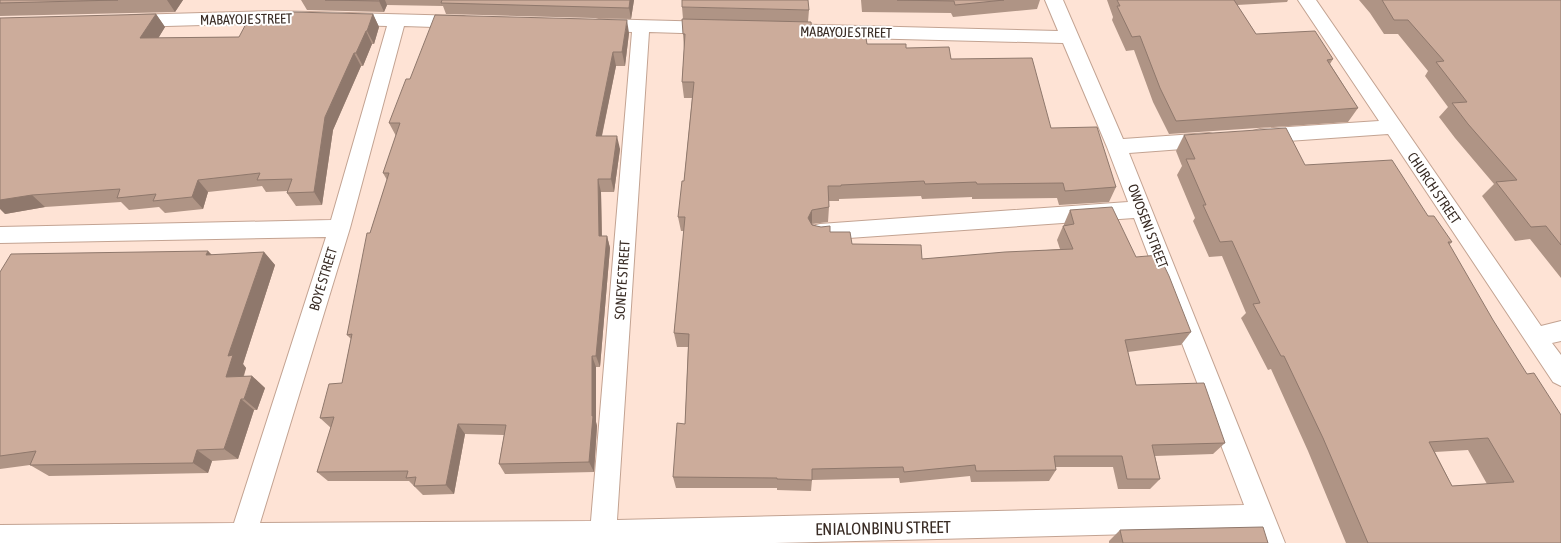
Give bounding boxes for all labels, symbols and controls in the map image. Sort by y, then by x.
street label: MABAYOJE STREET [200,10,292,28]
street label: MABAYOJE STREET [800,23,892,41]
street label: CHURCH STREET [1404,149,1464,227]
street label: OWOSENI STREET [1125,182,1171,270]
street label: SONEYE STREET [611,240,633,320]
street label: BOYE STREET [306,245,340,313]
street label: ENIALONBINU STREET [815,517,952,539]

